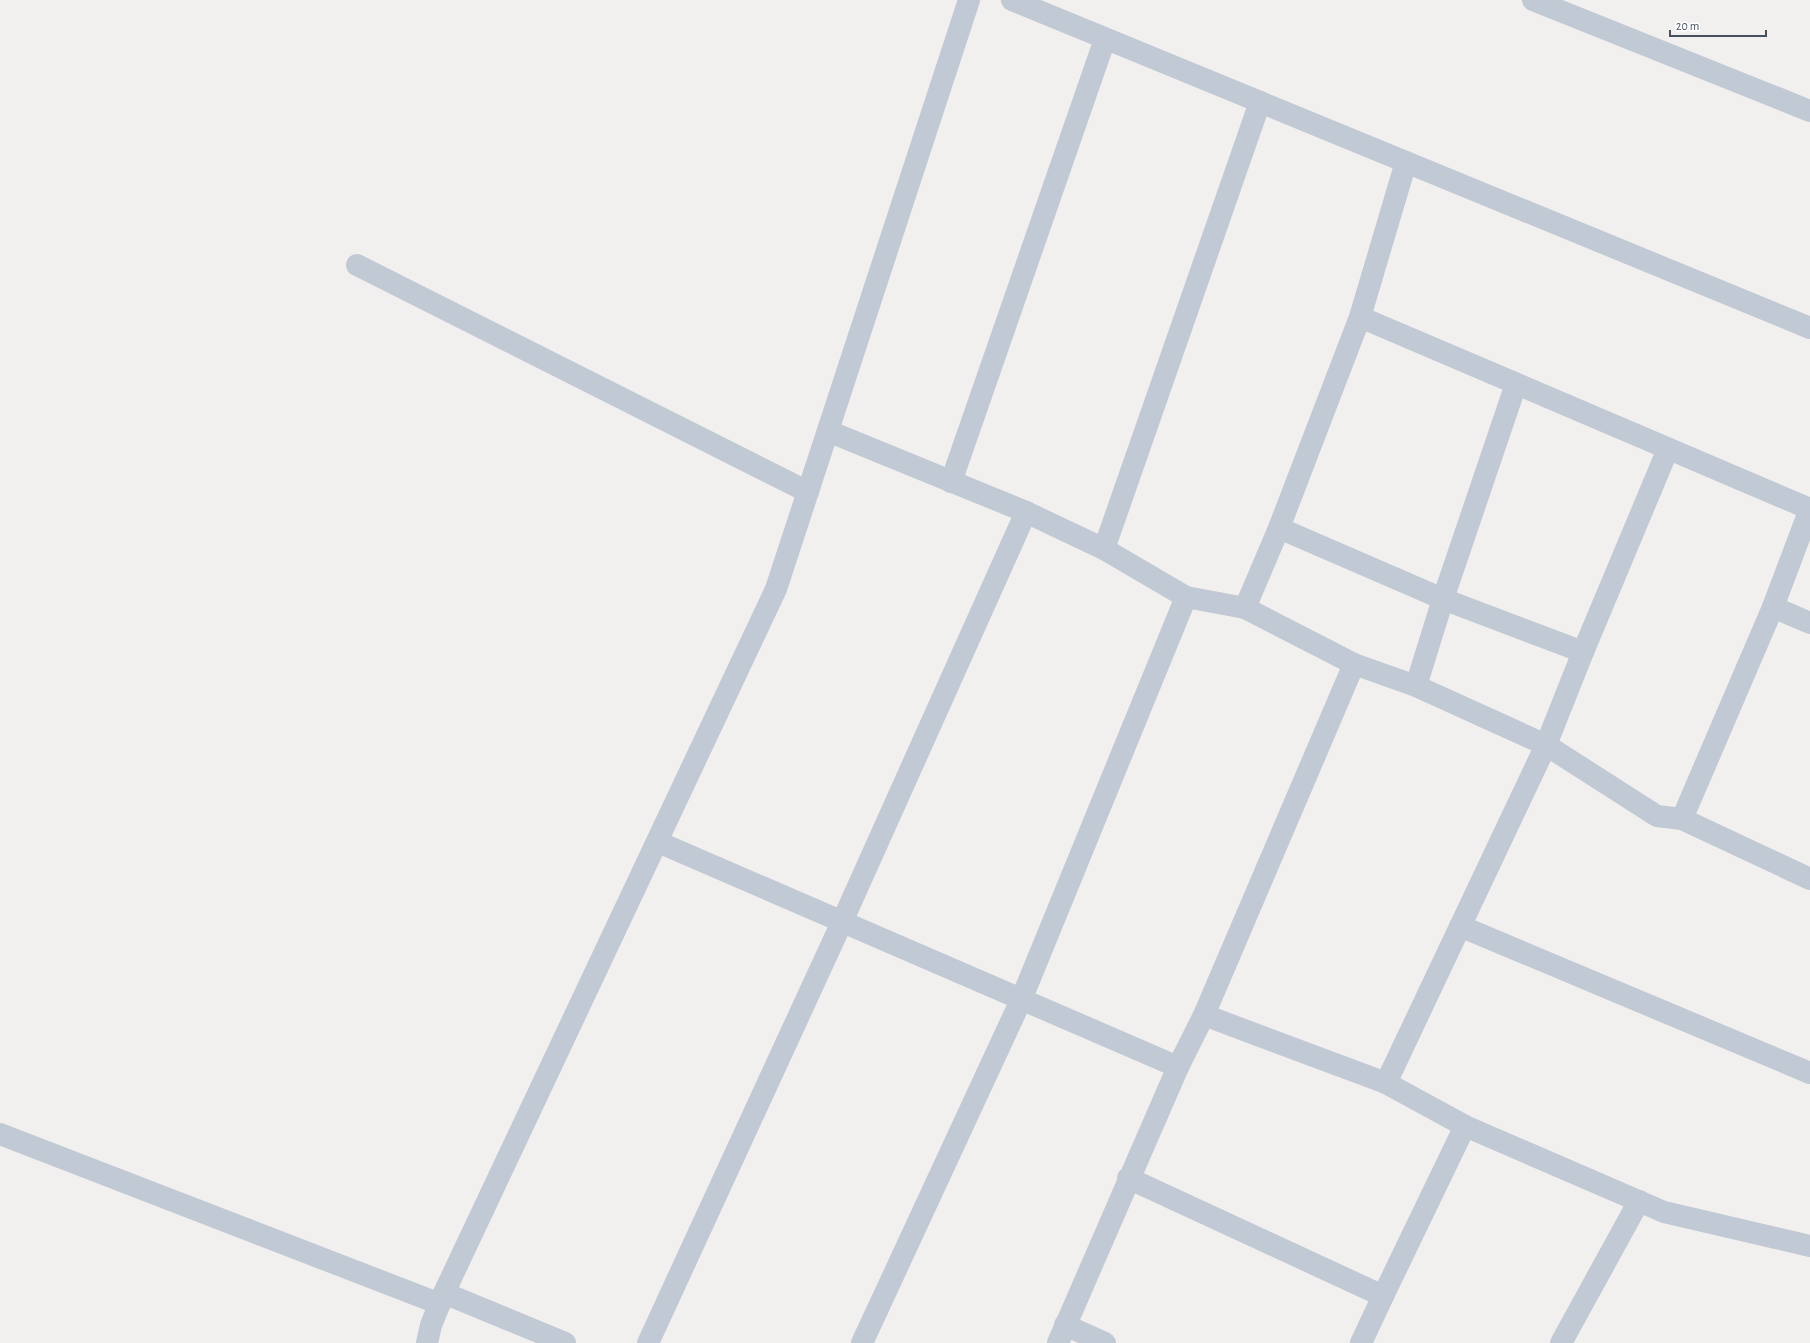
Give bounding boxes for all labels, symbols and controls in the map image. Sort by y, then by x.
scale bar [1670,12,1766,38]
text: 20 m [1676,20,1699,32]

